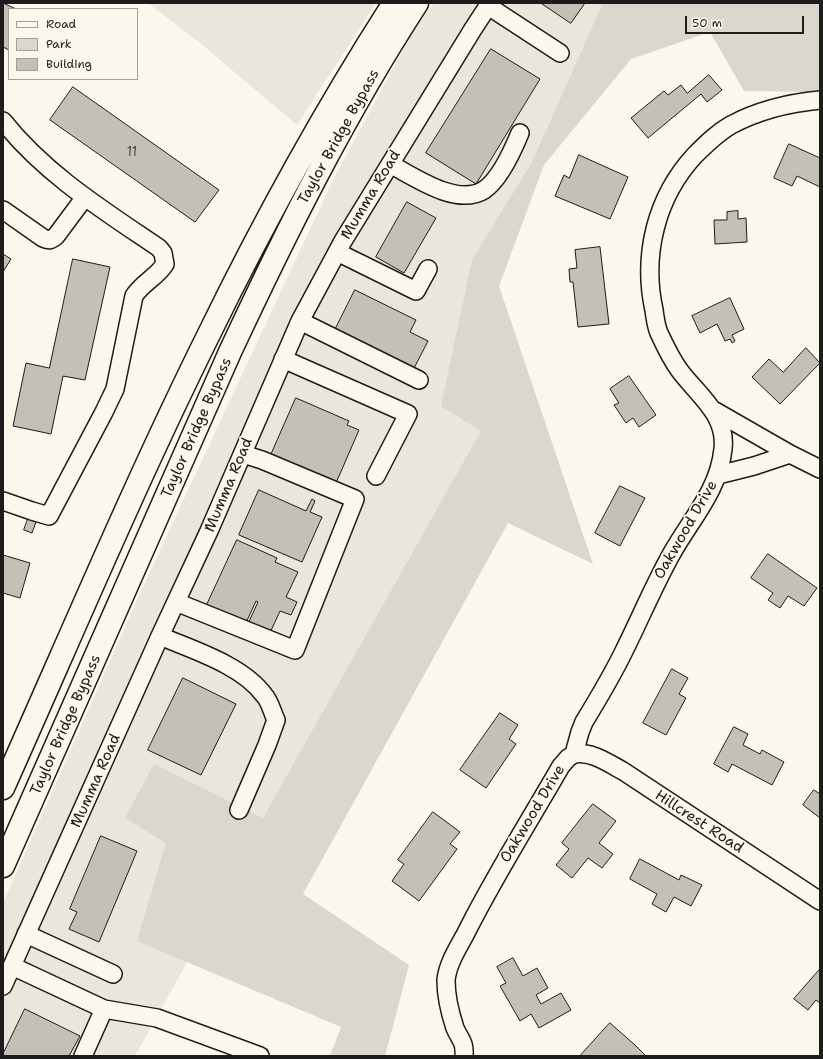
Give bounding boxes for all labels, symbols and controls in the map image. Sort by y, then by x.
legend [8,8,138,80]
scale bar [687,8,806,34]
text: 50 m [692,15,722,31]
text: Road [46,16,76,32]
text: Park [46,36,72,52]
text: Building [46,56,92,72]
street label: Taylor Bridge Bypass [294,66,384,208]
house number: 11 [127,145,137,161]
street label: Mumma Road [337,147,405,243]
street label: Taylor Bridge Bypass [158,355,236,501]
street label: Mumma Road [201,435,257,535]
street label: Oakwood Drive [650,477,722,583]
street label: Taylor Bridge Bypass [27,652,105,798]
street label: Mumma Road [67,731,125,831]
street label: Oakwood Drive [497,762,569,866]
street label: Hillcrest Road [651,787,747,857]

